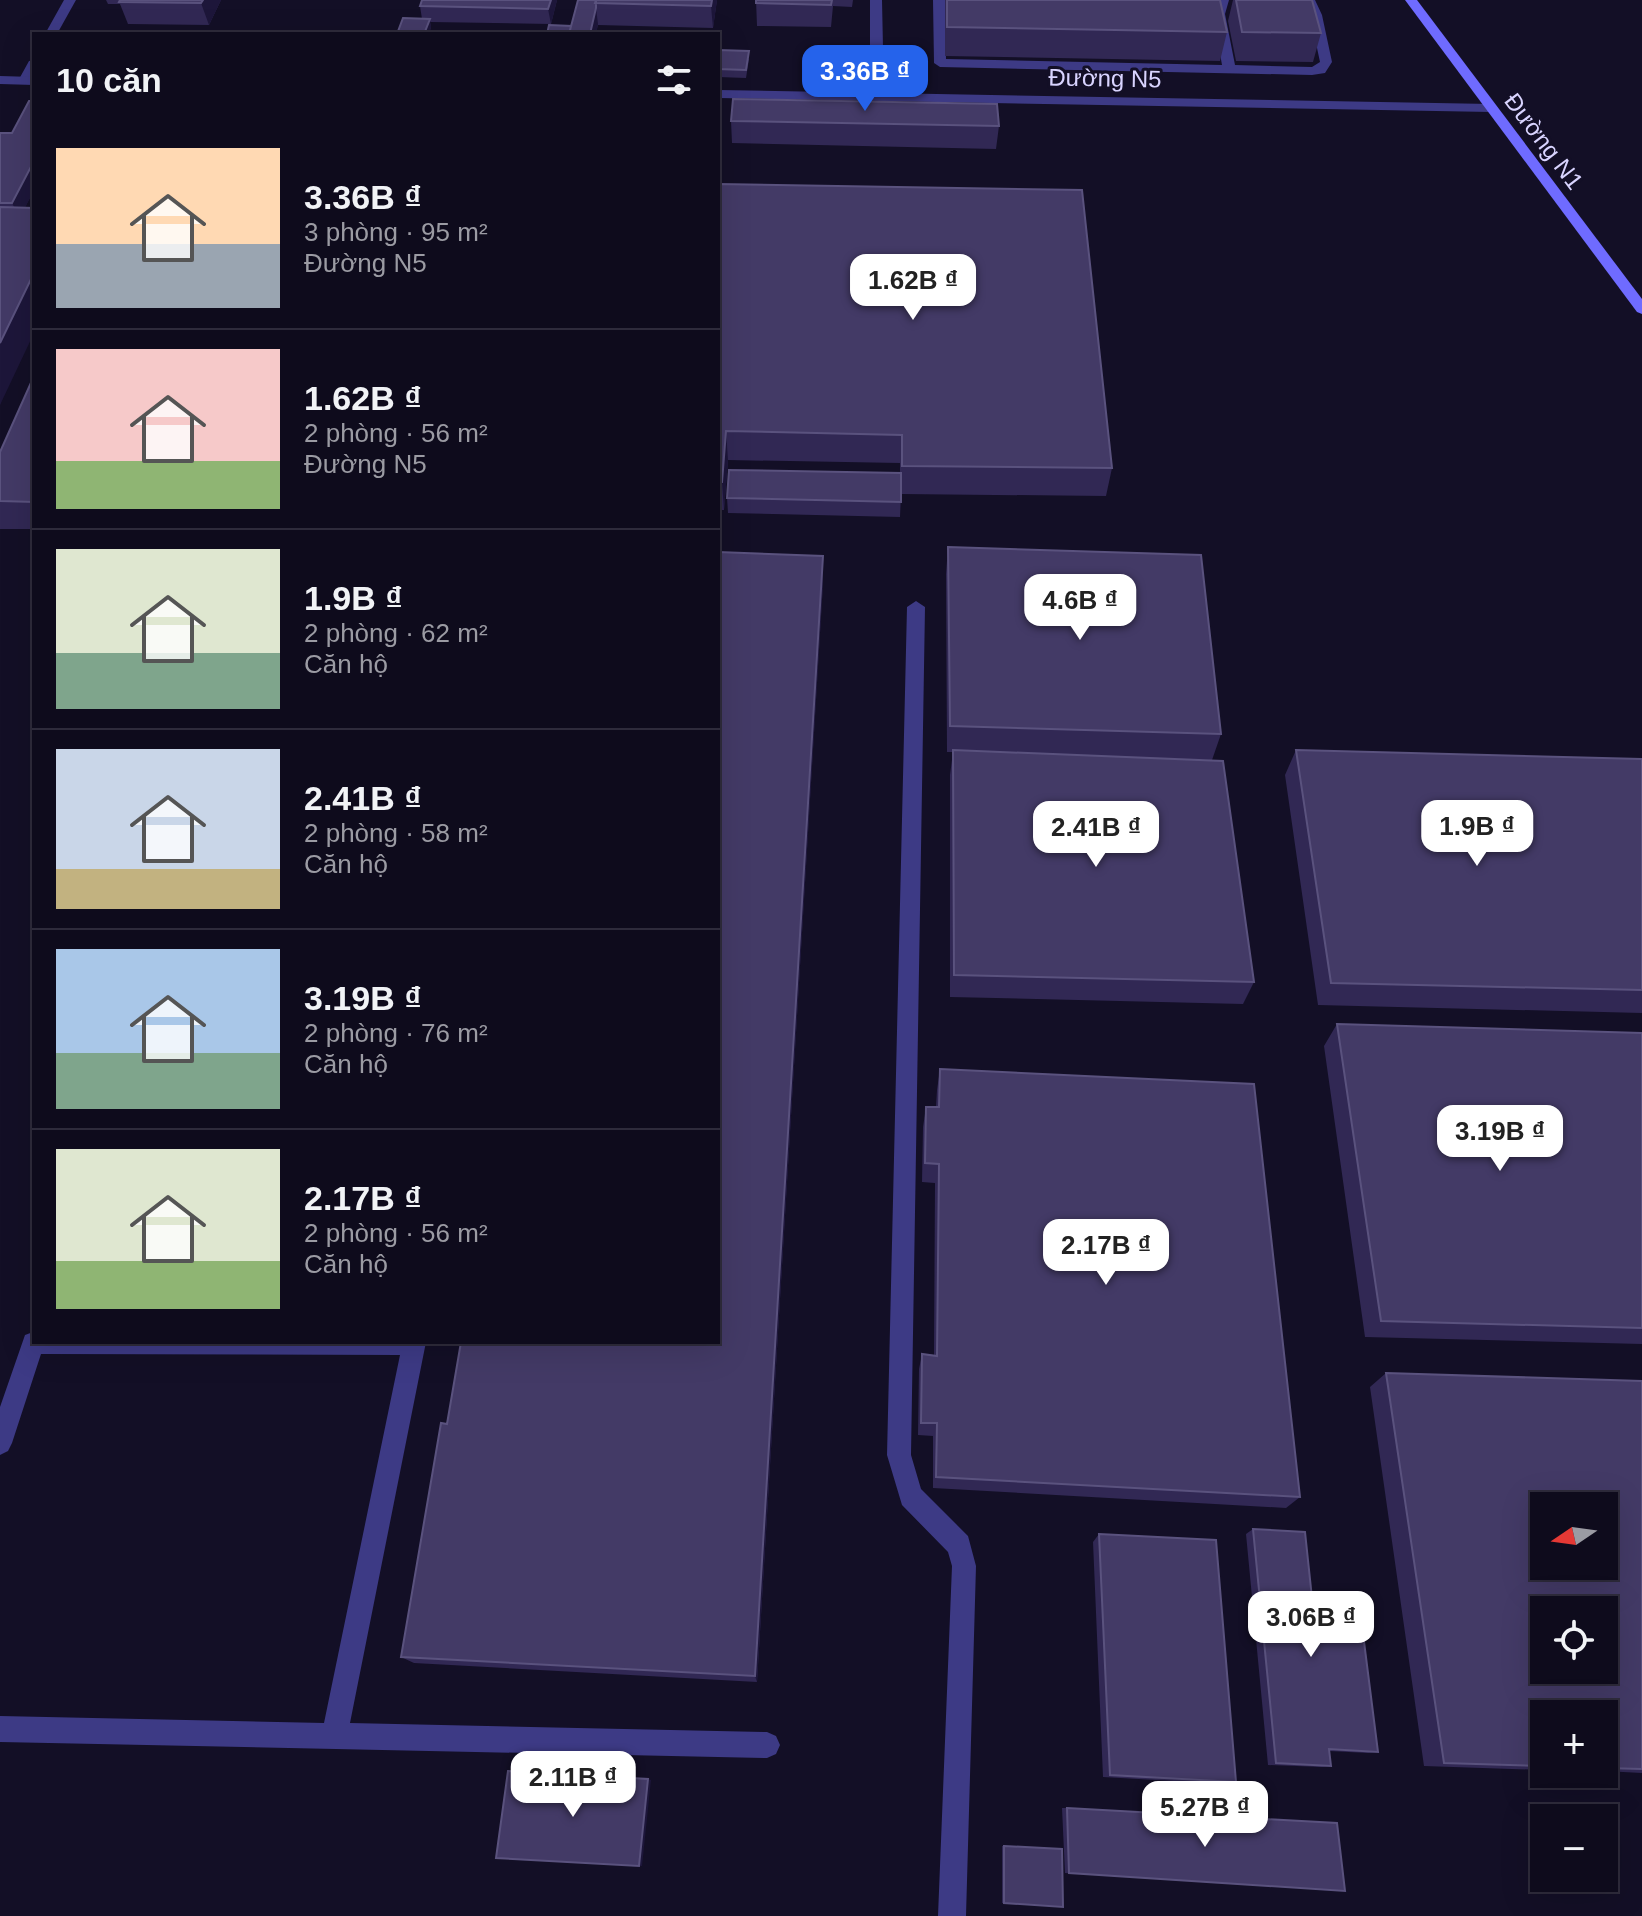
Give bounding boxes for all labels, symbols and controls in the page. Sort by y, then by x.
pin: 3.36B ₫ [791,45,939,113]
text: 3.36B ₫ [820,56,910,86]
icon: filters [652,58,696,102]
text: 10 căn [56,61,162,99]
street label: Đường N5 [1048,64,1162,92]
street label: Đường N1 [1499,88,1589,194]
text: 3.36B ₫ [304,178,422,216]
icon: home [120,180,216,276]
text: 3 phòng · 95 m² [304,217,488,247]
text: Đường N5 [304,248,427,278]
pin: 1.62B ₫ [839,254,987,322]
text: 1.62B ₫ [868,265,958,295]
text: 1.62B ₫ [304,379,422,417]
icon: home [120,381,216,477]
text: 2 phòng · 56 m² [304,418,488,448]
text: Đường N5 [304,449,427,479]
pin: 4.6B ₫ [1015,574,1145,642]
text: 1.9B ₫ [304,579,403,617]
icon: home [120,581,216,677]
text: 4.6B ₫ [1042,585,1118,615]
text: 2 phòng · 62 m² [304,618,488,648]
text: Căn hộ [304,649,388,679]
text: 2.41B ₫ [304,779,422,817]
icon: home [120,781,216,877]
pin: 1.9B ₫ [1412,800,1542,868]
pin: 2.41B ₫ [1022,801,1170,869]
text: 1.9B ₫ [1439,811,1515,841]
text: 2.41B ₫ [1051,812,1141,842]
text: 2 phòng · 58 m² [304,818,488,848]
text: Căn hộ [304,849,388,879]
text: 3.19B ₫ [304,979,422,1017]
icon: home [120,981,216,1077]
text: 2 phòng · 76 m² [304,1018,488,1048]
text: Căn hộ [304,1049,388,1079]
pin: 3.19B ₫ [1426,1105,1574,1173]
text: 3.19B ₫ [1455,1116,1545,1146]
text: 2.17B ₫ [304,1179,422,1217]
icon: home [120,1181,216,1277]
text: 2 phòng · 56 m² [304,1218,488,1248]
pin: 2.17B ₫ [1032,1219,1180,1287]
text: 2.17B ₫ [1061,1230,1151,1260]
text: Căn hộ [304,1249,388,1279]
north arrow [1530,1492,1618,1580]
map controls [1530,1492,1618,1892]
pin: 3.06B ₫ [1237,1591,1385,1659]
button: locate [1530,1596,1618,1684]
text: 3.06B ₫ [1266,1602,1356,1632]
button: + [1530,1700,1618,1788]
pin: 2.11B ₫ [499,1751,647,1819]
text: 2.11B ₫ [529,1762,617,1792]
pin: 5.27B ₫ [1131,1781,1279,1849]
text: 5.27B ₫ [1160,1792,1250,1822]
button: − [1530,1804,1618,1892]

